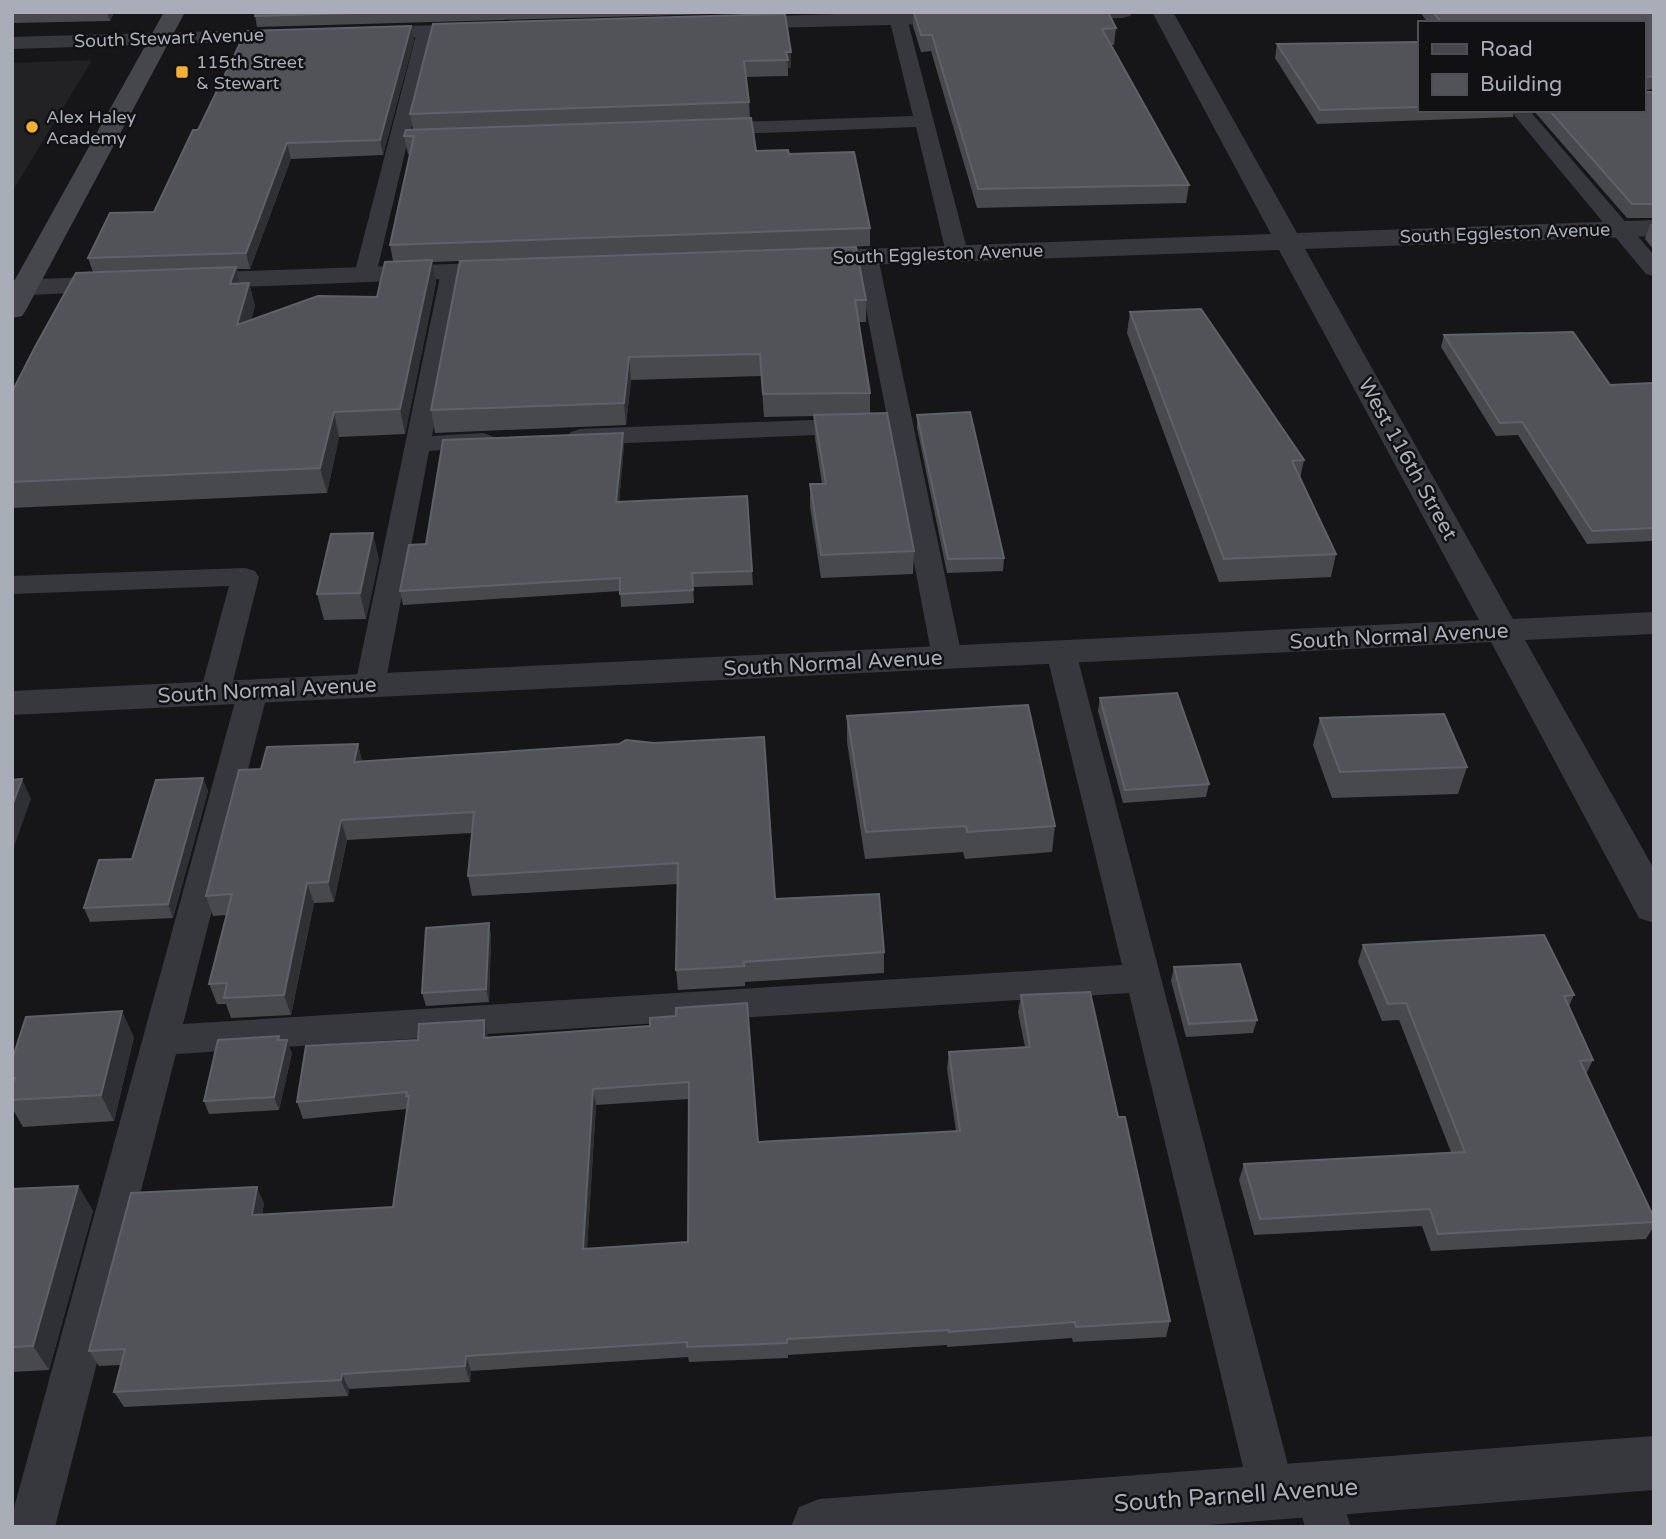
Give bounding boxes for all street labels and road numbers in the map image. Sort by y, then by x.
street label: South Stewart Avenue [74,24,264,52]
street label: South Eggleston Avenue [1399,218,1611,248]
street label: South Eggleston Avenue [832,239,1044,269]
street label: West 116th Street [1353,374,1462,545]
street label: South Normal Avenue [1289,618,1509,655]
street label: South Normal Avenue [723,645,943,682]
street label: South Normal Avenue [157,672,377,709]
street label: South Parnell Avenue [1113,1473,1359,1518]

